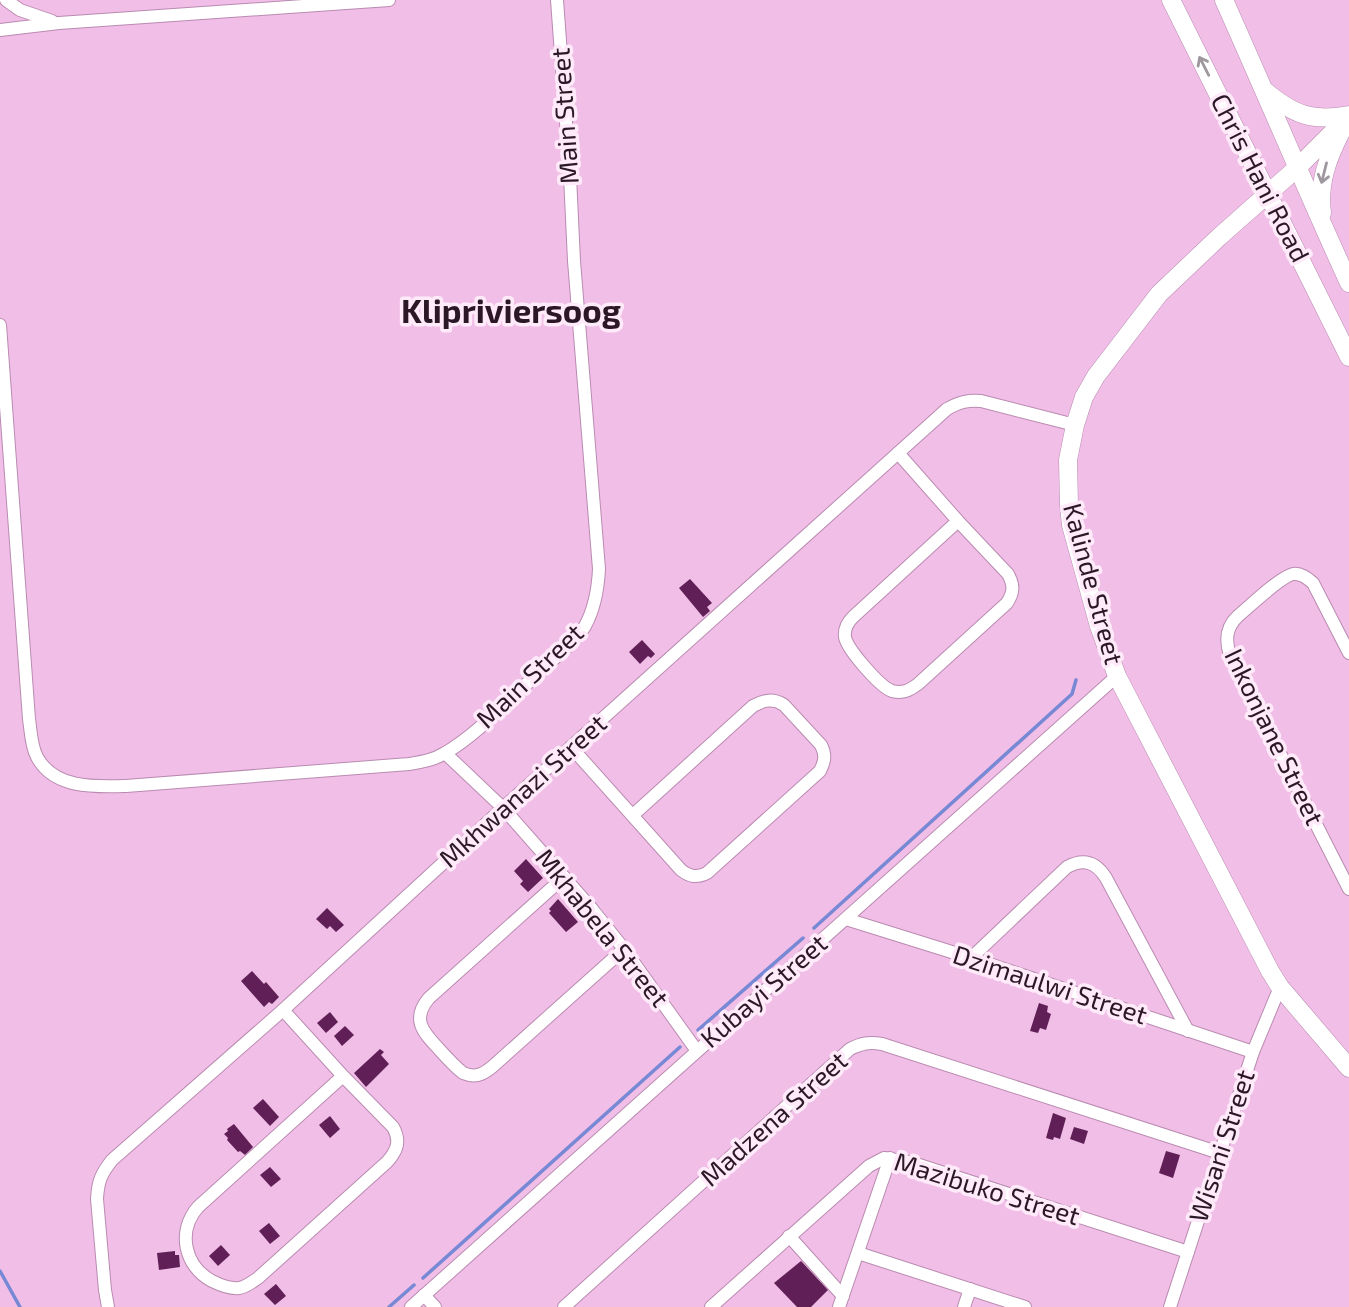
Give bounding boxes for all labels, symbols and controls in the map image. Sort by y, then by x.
street label: Main Street [543,47,584,185]
one-way arrow [1196,56,1210,77]
street label: Chris Hani Road [1206,88,1317,267]
one-way arrow [1317,161,1330,183]
district label: Klipriviersoog [401,290,621,330]
street label: Kalinde Street [1058,500,1131,668]
street label: Main Street [469,616,589,734]
street label: Inkonjane Street [1219,643,1332,830]
street label: Mkhwanazi Street [432,707,612,873]
street label: Mkhabela Street [530,842,676,1012]
street label: Kubayi Street [693,926,833,1053]
street label: Dzimaulwi Street [950,938,1151,1030]
street label: Madzena Street [693,1044,853,1192]
street label: Wisani Street [1181,1065,1260,1226]
street label: Mazibuko Street [891,1145,1084,1230]

